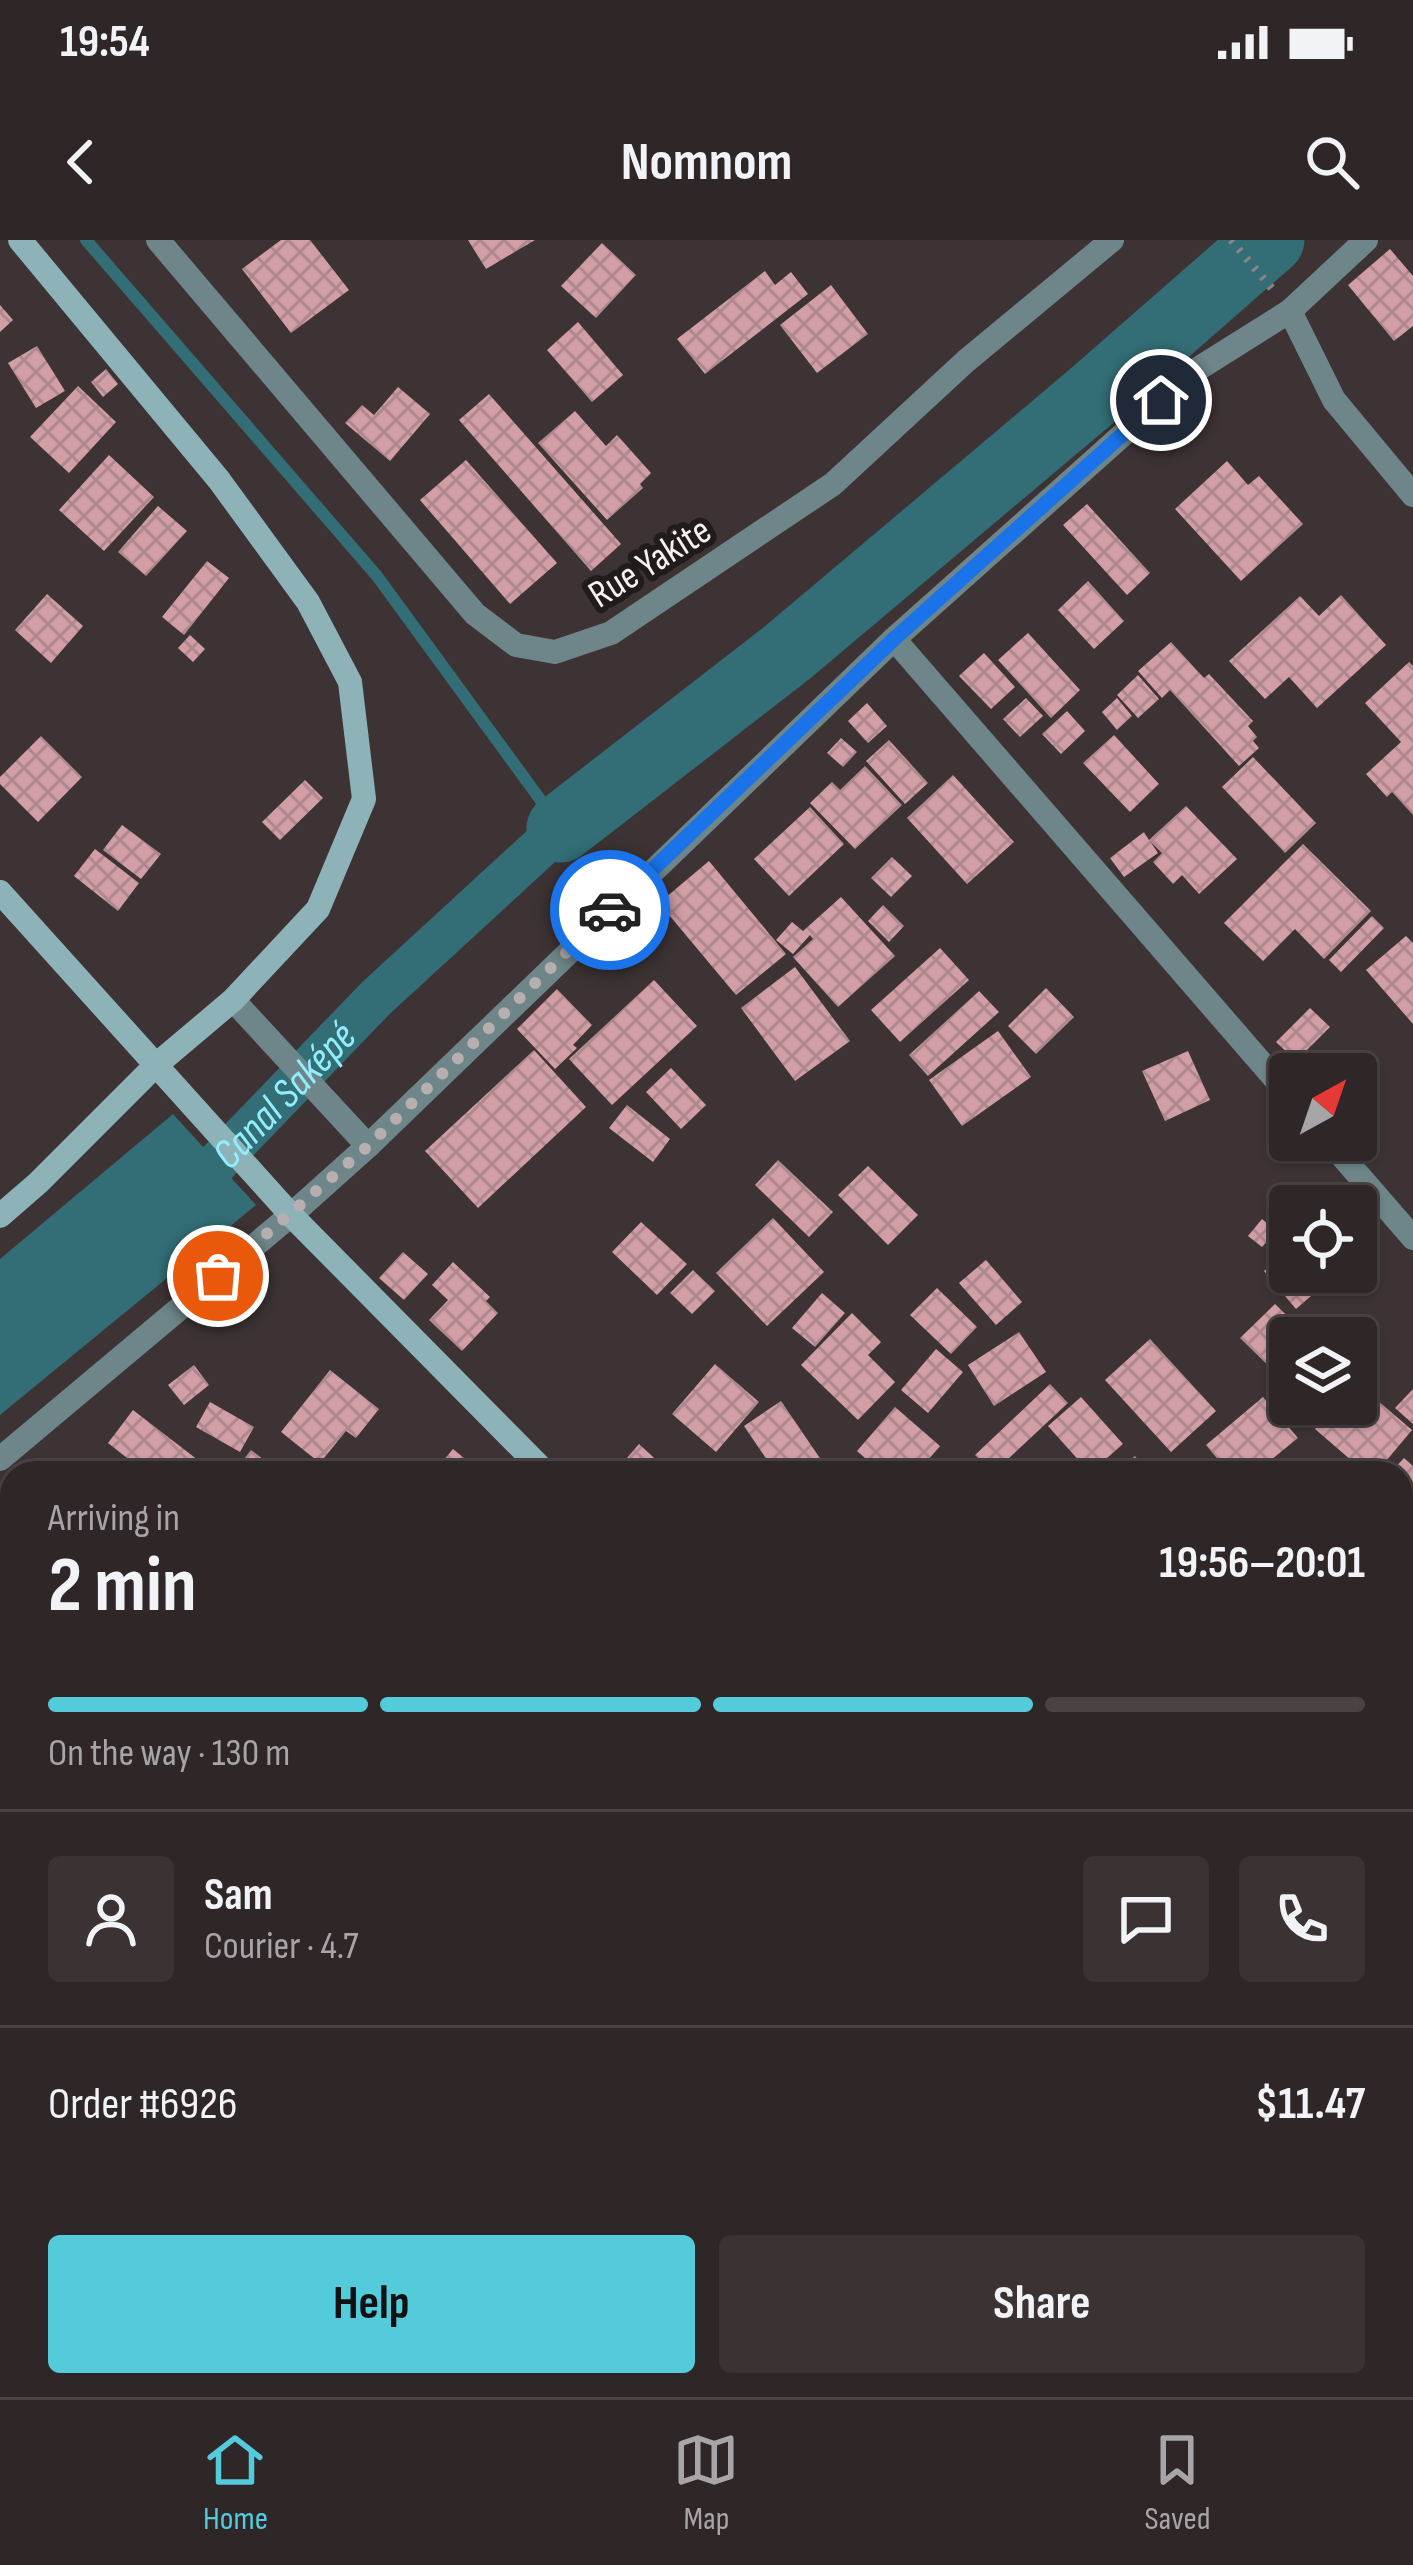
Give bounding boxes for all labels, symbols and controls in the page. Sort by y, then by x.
text: 19:54 [60,15,150,70]
icon: back [48,129,114,195]
icon: search [1299,129,1365,195]
text: Nomnom [621,130,792,195]
pin [1110,349,1212,451]
icon: home [1128,367,1194,433]
street label: Rue Yakite [581,507,720,619]
courier [550,850,670,970]
icon: car [577,877,643,943]
water label: Canal Saképé [202,1012,367,1180]
north arrow [1269,1053,1377,1161]
map controls [1269,1053,1377,1425]
button: locate [1269,1185,1377,1293]
pin [167,1225,269,1327]
icon: bag [185,1243,251,1309]
button: layers [1269,1317,1377,1425]
text: Arriving in [48,1495,180,1542]
text: 19:56–20:01 [1159,1536,1365,1591]
text: 2 min [48,1540,197,1633]
text: On the way · 130 m [48,1730,290,1777]
button: person [48,1856,174,1982]
button: chat [1083,1856,1209,1982]
button: phone [1239,1856,1365,1982]
text: Sam [204,1868,273,1923]
text: Courier · 4.7 [204,1923,359,1970]
text: Order #6926 [48,2077,237,2132]
text: $11.47 [1255,2077,1365,2132]
button: Help [48,2235,695,2373]
button: Share [719,2235,1365,2373]
tab: Home [202,2427,268,2539]
tab: Map [673,2427,739,2539]
tab: Saved [1144,2427,1211,2539]

